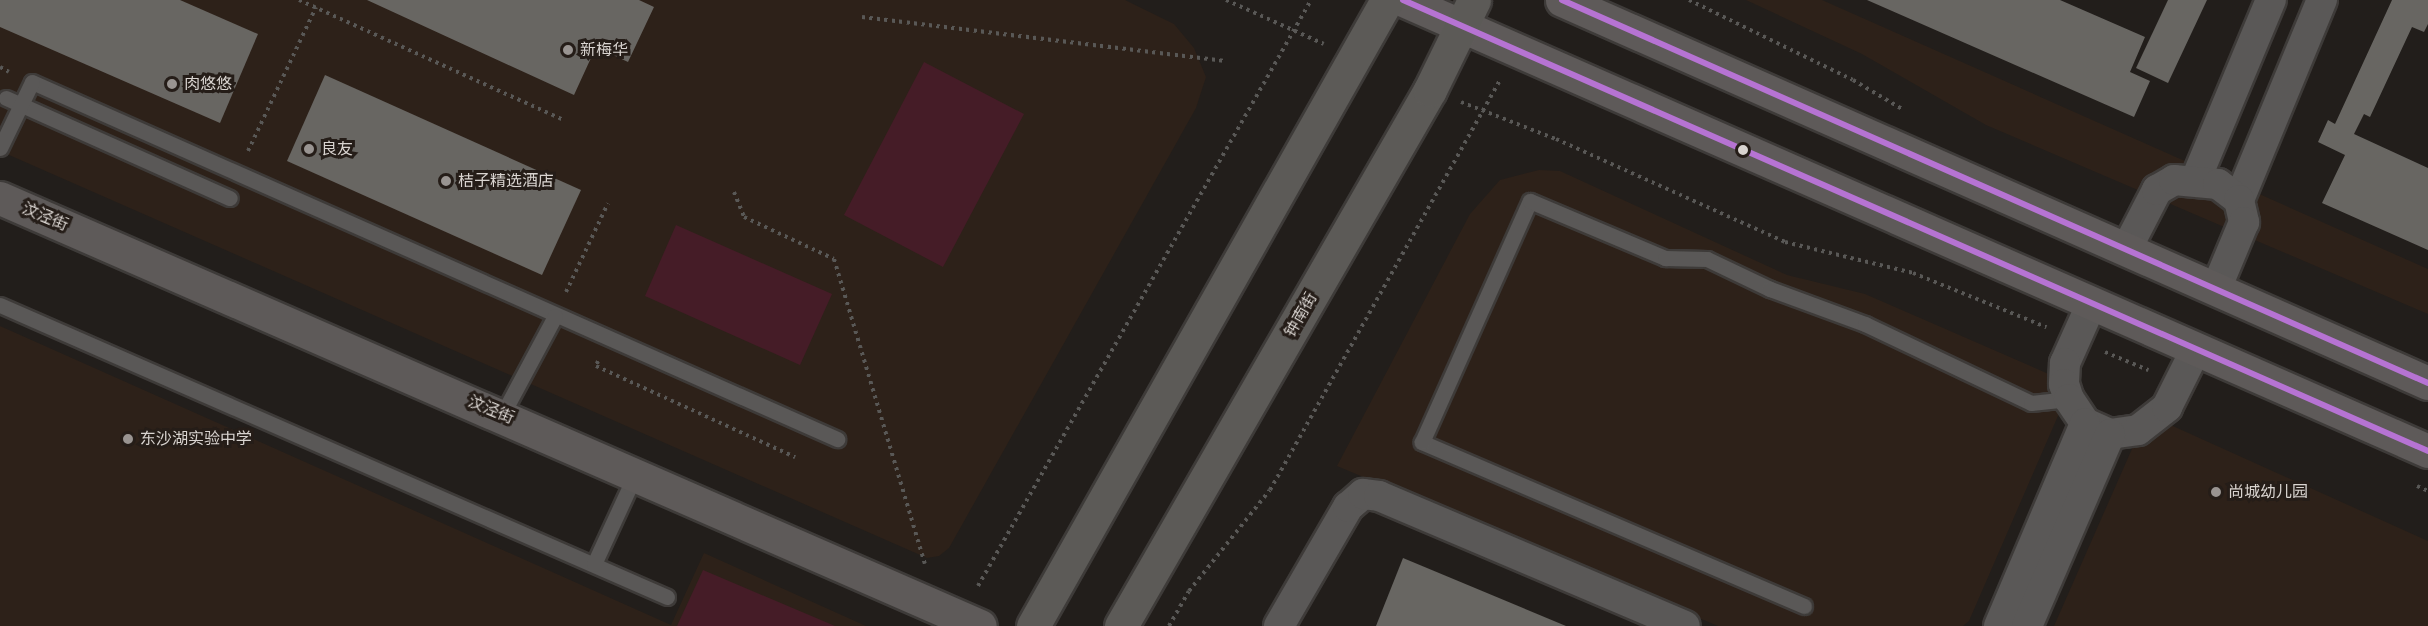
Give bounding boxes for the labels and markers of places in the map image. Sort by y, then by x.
place label: 新梅华 [580,40,628,60]
marker: 新梅华 [561,43,575,57]
place label: 肉悠悠 [184,74,232,94]
marker: 肉悠悠 [165,77,179,91]
place label: 良友 [321,139,353,159]
marker: 良友 [302,142,316,156]
unlabelled marker [1737,144,1749,156]
place label: 桔子精选酒店 [458,171,554,191]
marker: 桔子精选酒店 [439,174,453,188]
place label: 东沙湖实验中学 [140,429,252,449]
marker: 东沙湖实验中学 [121,432,135,446]
place label: 尚城幼儿园 [2228,482,2308,502]
marker: 尚城幼儿园 [2209,485,2223,499]

